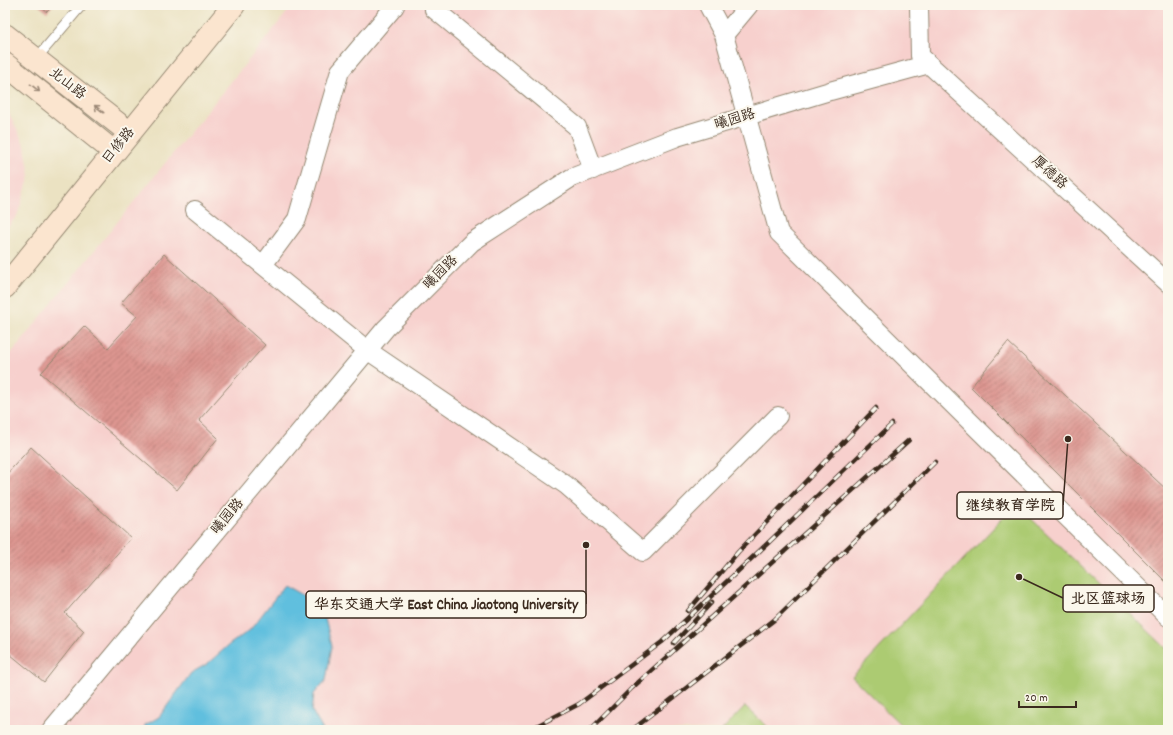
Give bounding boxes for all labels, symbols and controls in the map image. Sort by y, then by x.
street label: 北山路 [44,63,90,105]
one-way arrow [30,84,41,93]
one-way arrow [93,104,104,113]
street label: 曦园路 [712,104,758,136]
street label: 曰修路 [98,123,140,169]
street label: 厚德路 [1027,152,1071,194]
street label: 曦园路 [419,251,463,295]
callout: 继续教育学院 [957,492,1063,519]
street label: 曦园路 [207,494,249,540]
text: 继续教育学院 [965,496,1055,518]
callout: 北区篮球场 [1063,585,1154,612]
text: 北区篮球场 [1070,589,1146,611]
callout: 华东交通大学 East China Jiaotong University [306,591,586,618]
text: 华东交通大学 East China Jiaotong University [314,595,579,617]
scale bar [1019,683,1076,709]
text: 20 m [1025,690,1048,707]

